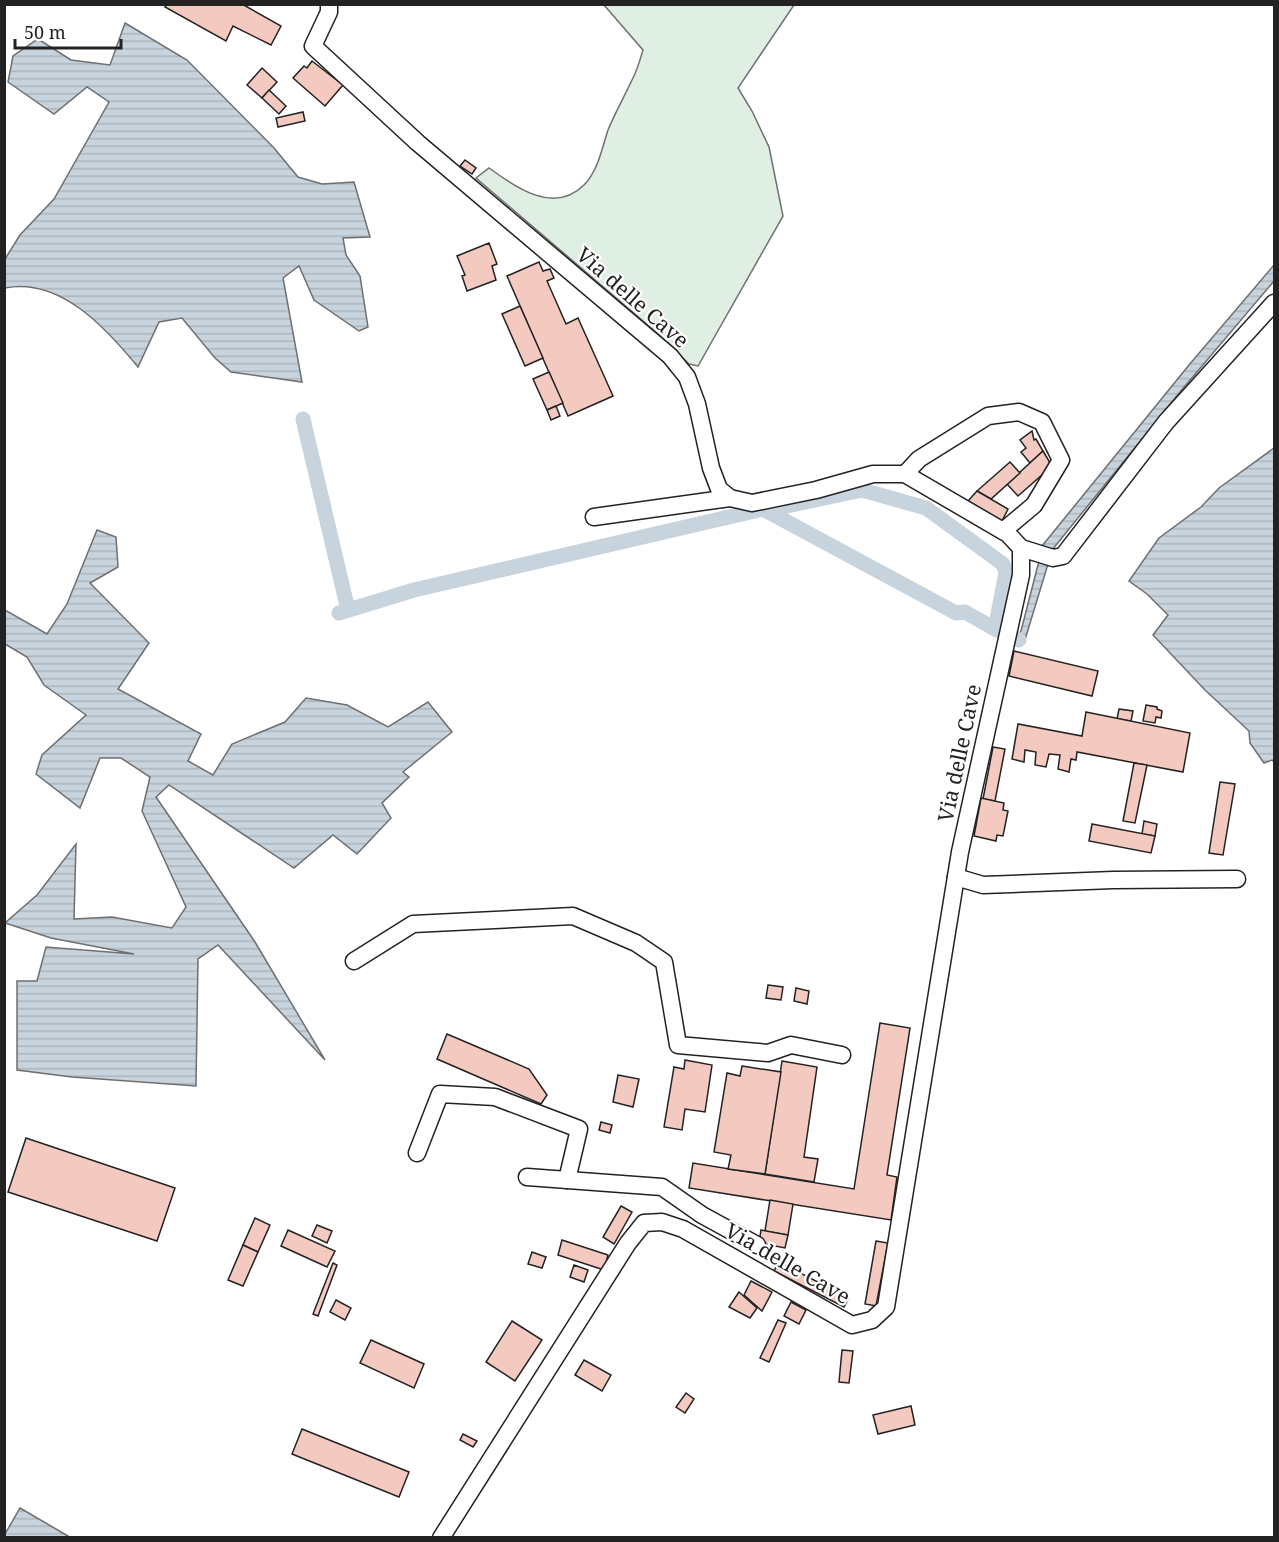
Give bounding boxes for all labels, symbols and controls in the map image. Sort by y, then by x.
scale bar [15,12,122,50]
text: 50 m [24,20,66,44]
street label: Via delle Cave [571,240,695,354]
street label: Via delle Cave [931,682,987,824]
street label: Via delle Cave [720,1216,856,1310]

